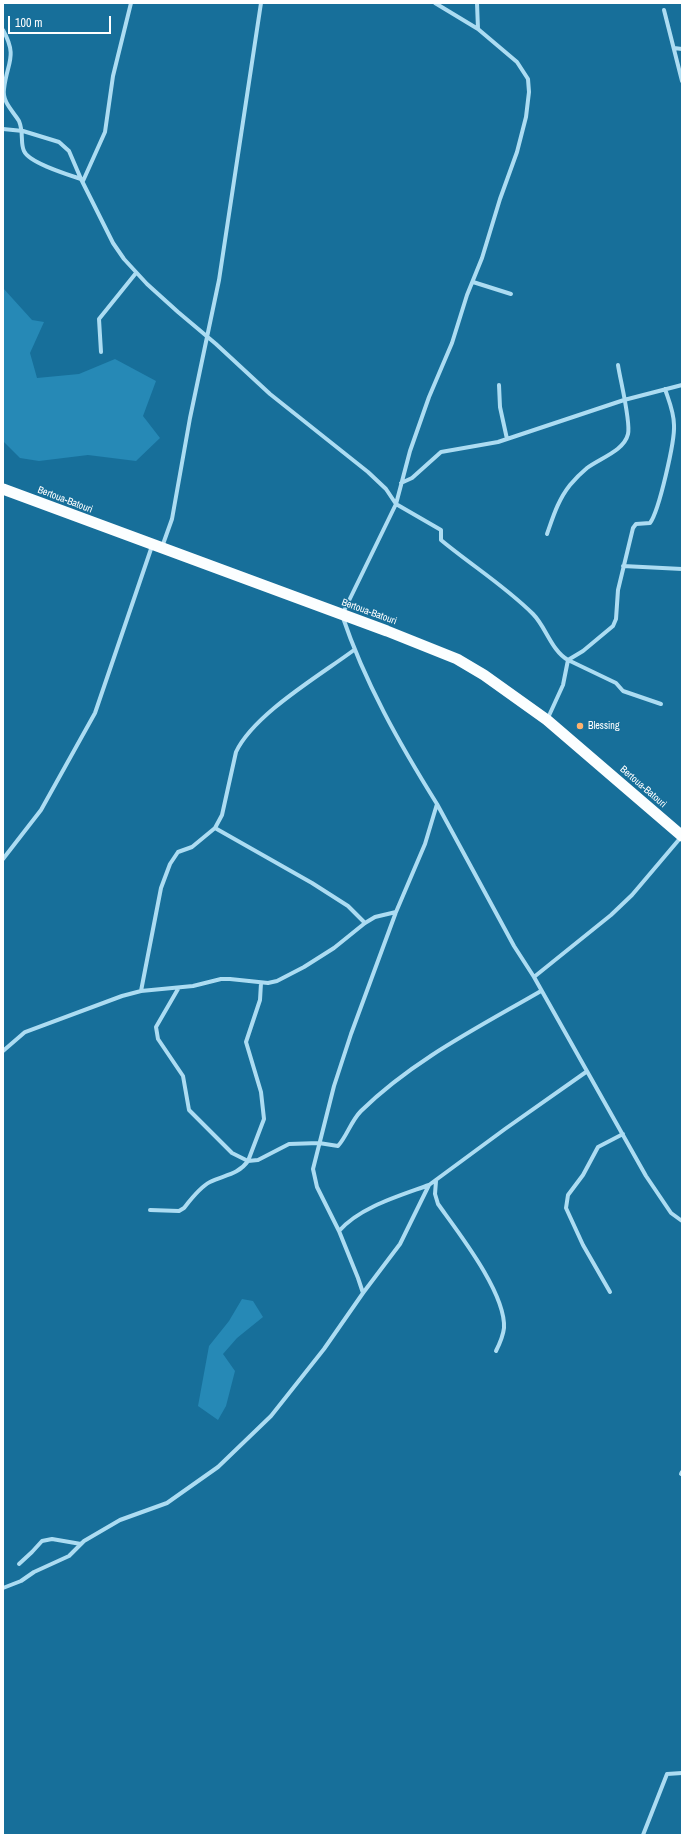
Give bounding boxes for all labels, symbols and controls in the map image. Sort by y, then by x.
scale bar [10,8,113,34]
text: 100 m [15,15,42,31]
street label: Bertoua-Batouri [36,484,94,516]
street label: Bertoua-Batouri [340,596,398,628]
place label: Blessing [588,720,619,732]
marker: Blessing [575,721,585,731]
street label: Bertoua-Batouri [617,763,669,811]

